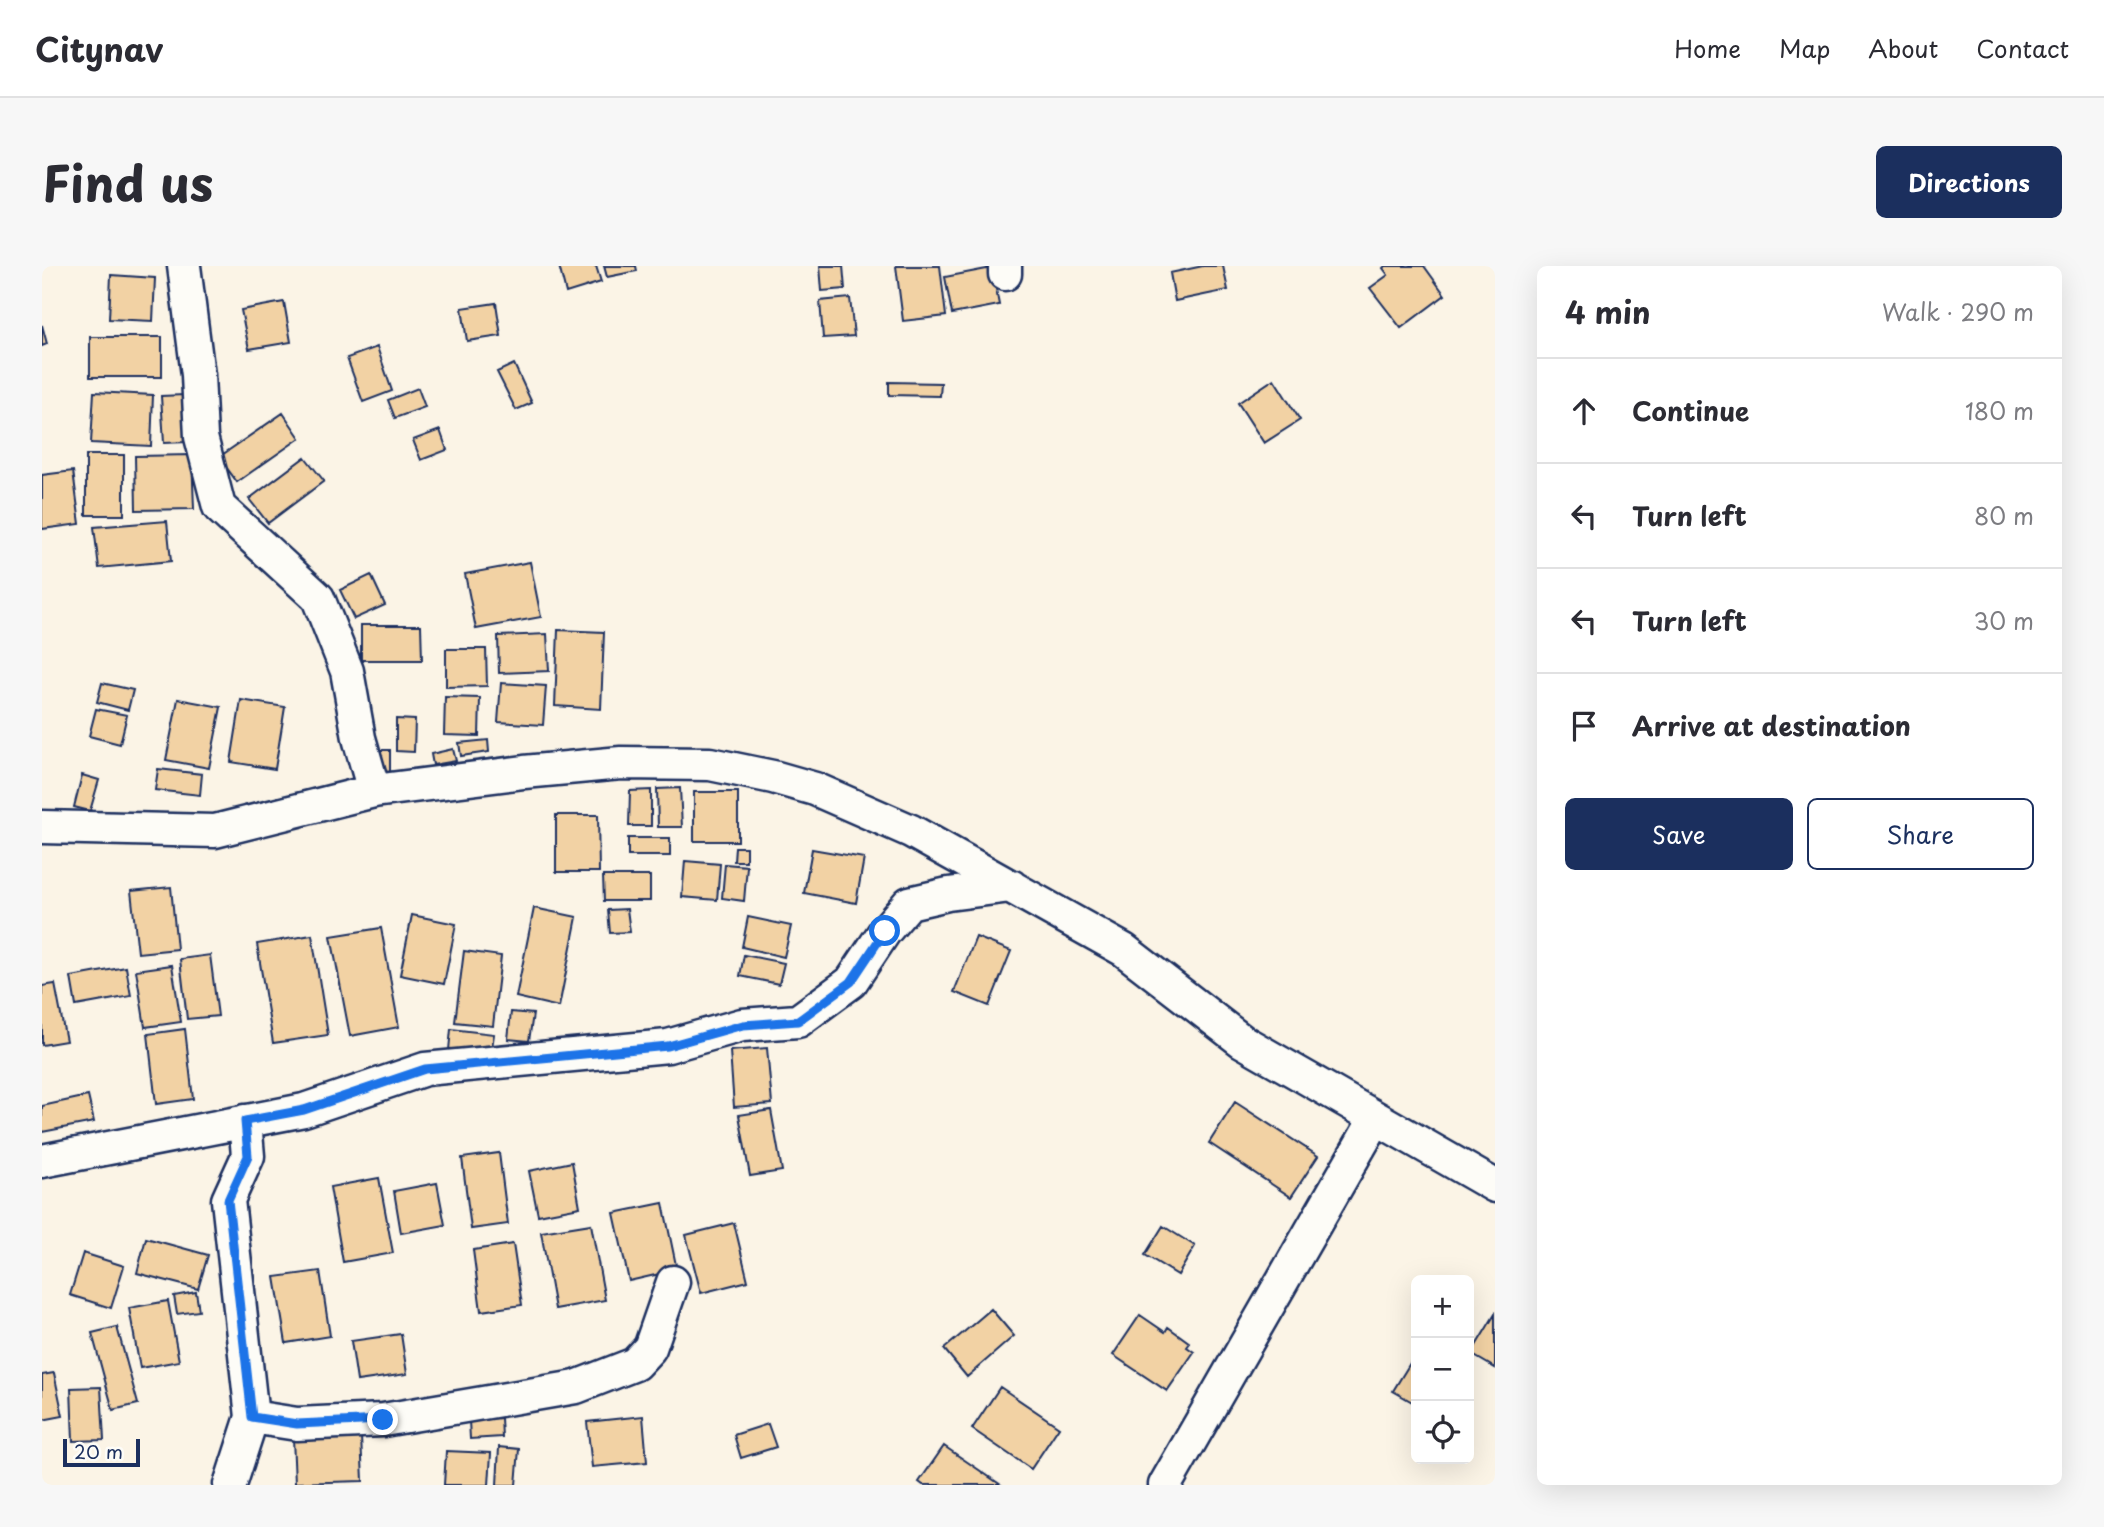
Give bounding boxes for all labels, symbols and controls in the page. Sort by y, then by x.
text: Citynav [35,23,163,73]
text: Home [1674,30,1741,66]
text: Map [1779,30,1830,66]
text: About [1868,30,1938,66]
text: Contact [1976,30,2069,66]
text: Find us [42,145,213,219]
button: Directions [1876,146,2062,218]
text: 4 min [1565,289,1651,334]
text: Walk · 290 m [1882,294,2034,329]
text: Continue [1632,391,1749,430]
icon: ahead [1565,392,1603,430]
text: 180 m [1965,393,2034,428]
text: Turn left [1632,496,1747,535]
icon: left [1565,497,1603,535]
text: 80 m [1974,498,2034,533]
text: Turn left [1632,601,1747,640]
icon: left [1565,602,1603,640]
text: 30 m [1973,603,2034,638]
text: Arrive at destination [1632,706,1911,745]
icon: arrive [1565,707,1603,745]
button: Save [1565,798,1793,870]
button: Share [1807,798,2034,870]
route start [869,915,900,946]
map controls [1411,1275,1474,1464]
button: + [1411,1275,1474,1338]
button: − [1411,1338,1474,1401]
button: locate [1411,1401,1474,1464]
route end [367,1404,398,1435]
scale bar [63,1436,140,1468]
text: 20 m [74,1437,123,1465]

